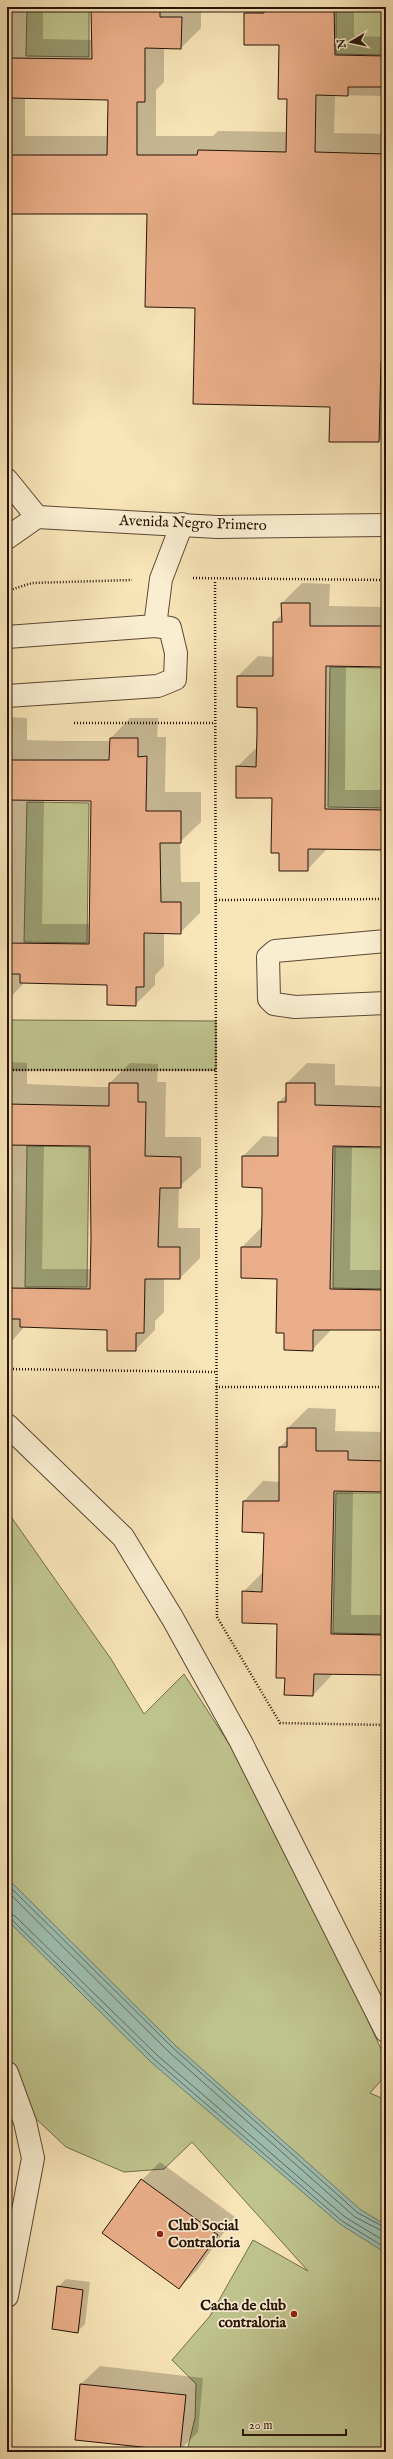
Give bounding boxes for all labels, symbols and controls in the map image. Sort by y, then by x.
north arrow [331,22,371,62]
text: N [334,37,350,50]
street label: Avenida Negro Primero [118,511,267,535]
place label: Club Social Contraloria [168,2216,240,2252]
marker: Club Social Contraloria [155,2229,165,2239]
place label: Cacha de club contraloria [200,2296,287,2332]
marker: Cacha de club contraloria [289,2309,299,2319]
scale bar [243,2411,346,2437]
text: 20 m [249,2418,272,2433]

